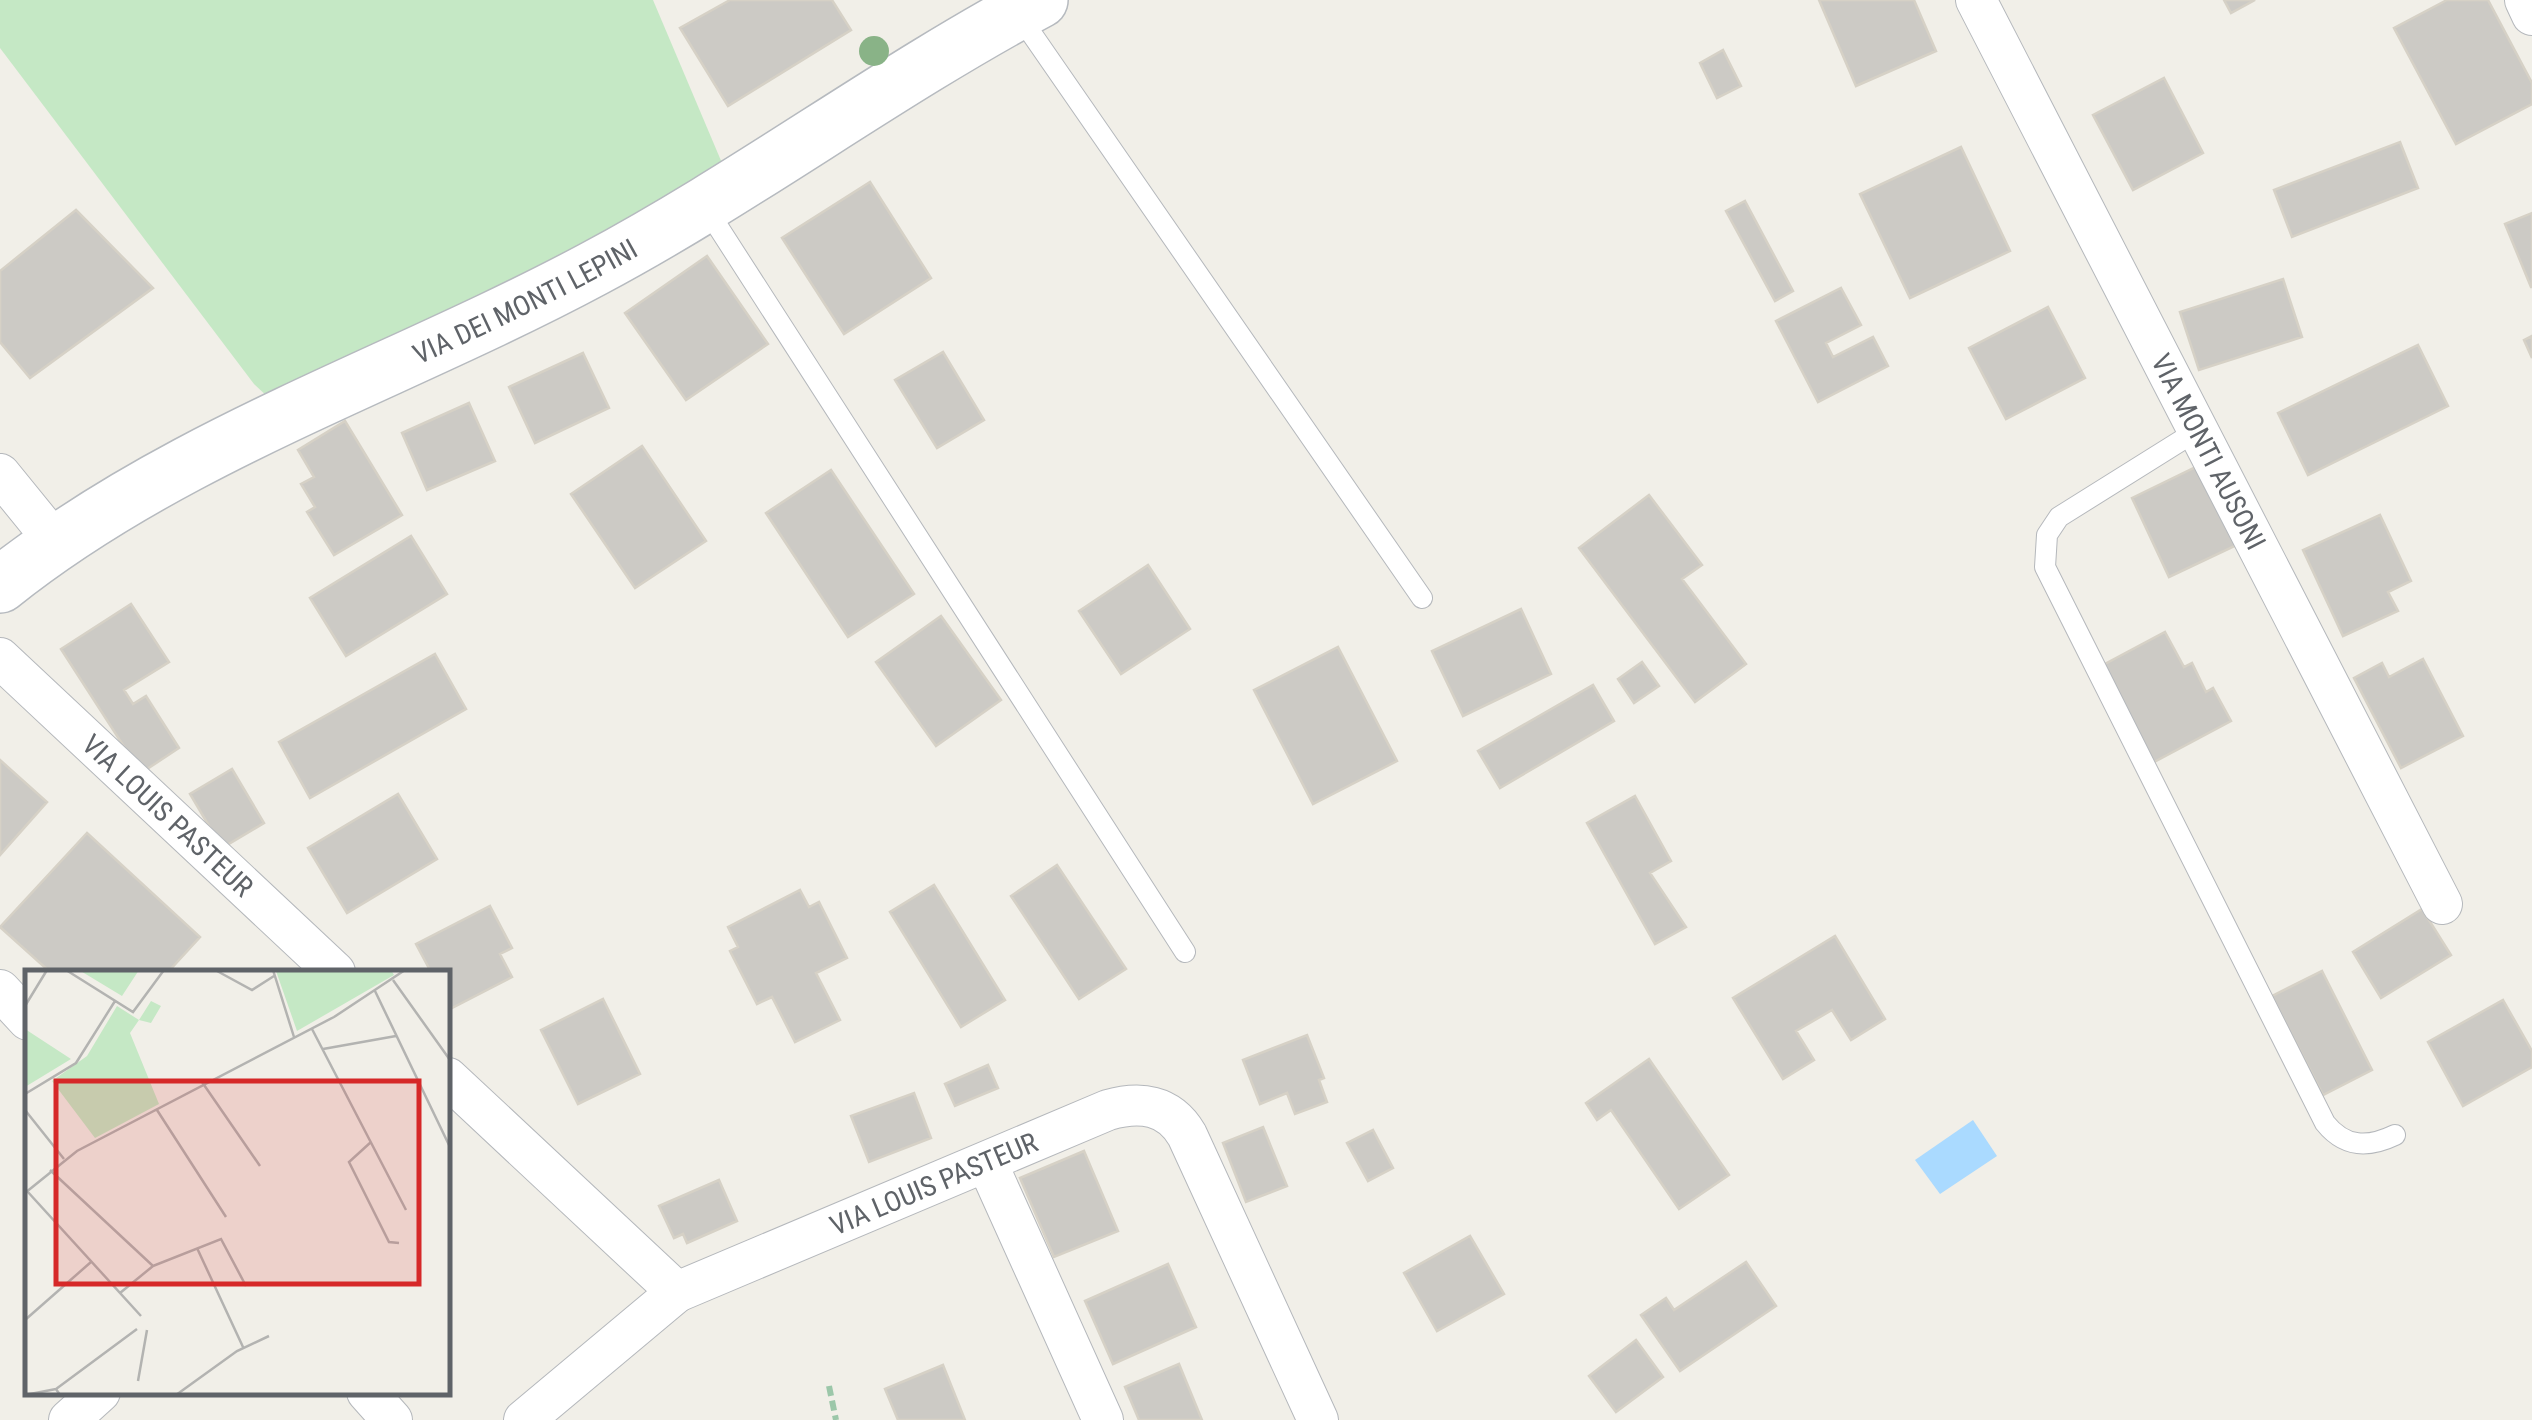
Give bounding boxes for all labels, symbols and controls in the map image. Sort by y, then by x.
street label: VIA DEI MONTI LEPINI [408,232,643,371]
street label: VIA MONTI AUSONI [2145,348,2273,555]
street label: VIA LOUIS PASTEUR [76,727,260,903]
inset map [25,970,450,1395]
street label: VIA LOUIS PASTEUR [825,1125,1042,1242]

